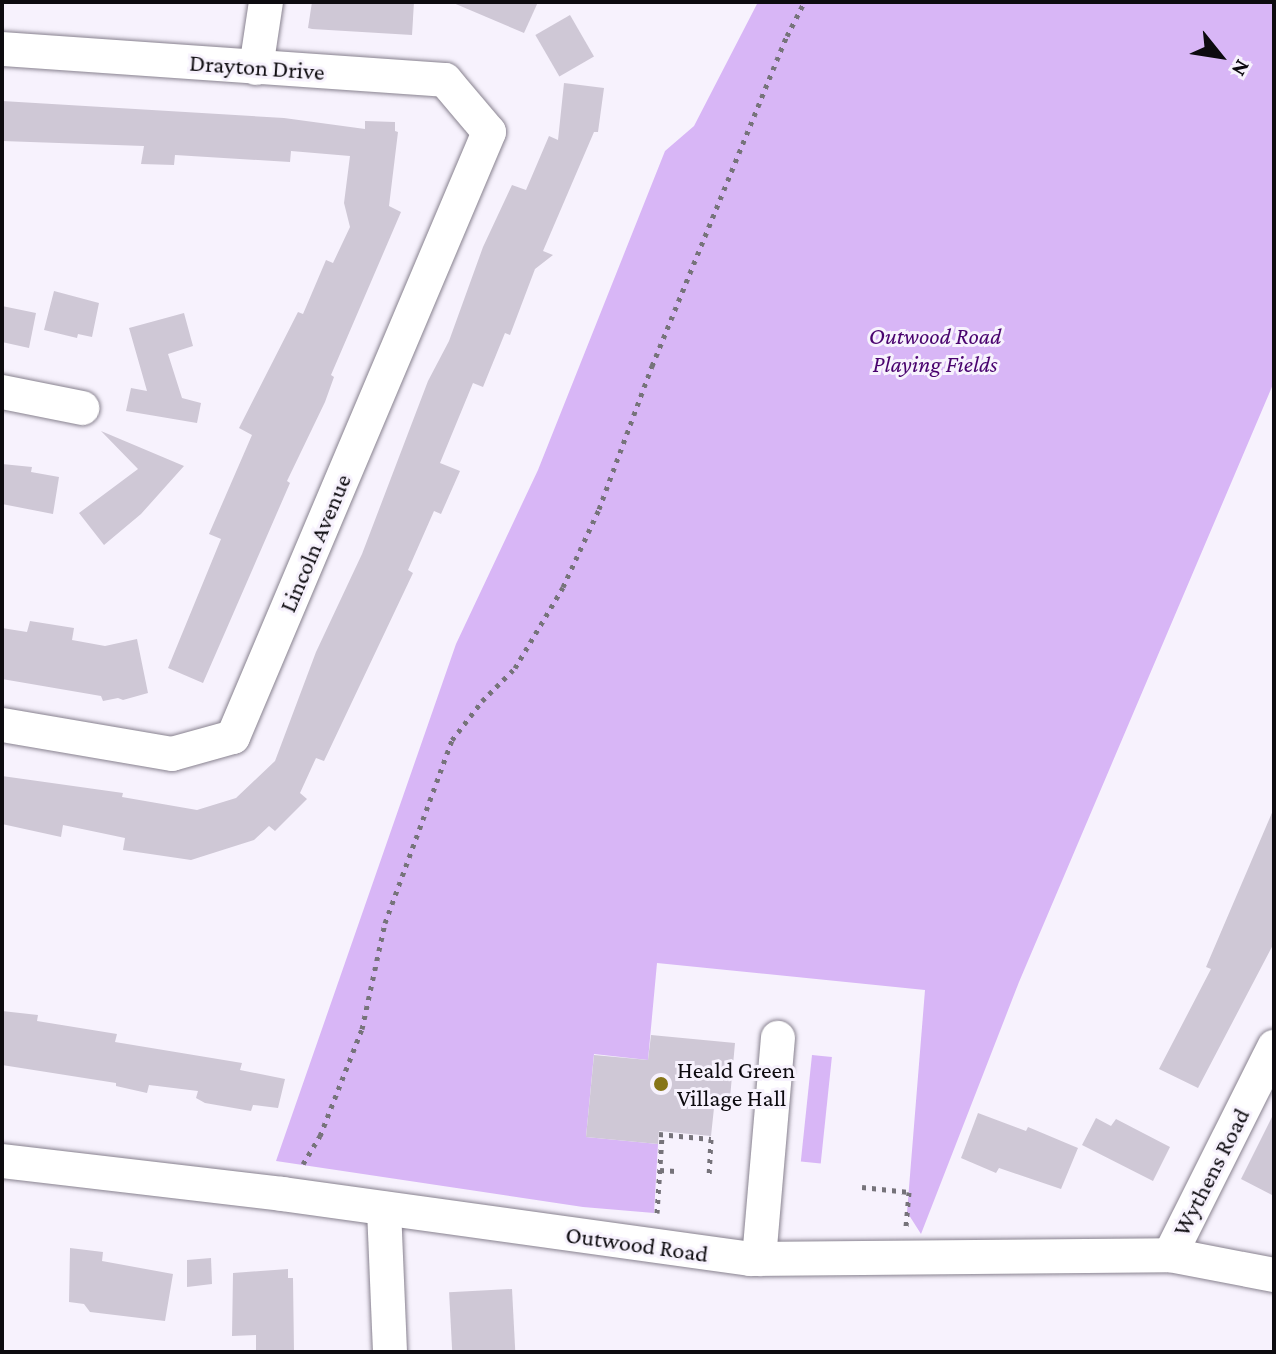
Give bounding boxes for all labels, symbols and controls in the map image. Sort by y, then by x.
north arrow [1180,16,1260,96]
street label: Drayton Drive [188,48,326,86]
text: N [1227,56,1256,81]
park label: Outwood Road Playing Fields [869,322,1001,378]
street label: Lincoln Avenue [273,470,357,616]
place label: Heald Green Village Hall [677,1056,795,1112]
marker: Heald Green Village Hall [652,1075,670,1093]
street label: Wythens Road [1166,1103,1256,1241]
street label: Outwood Road [564,1220,710,1268]

